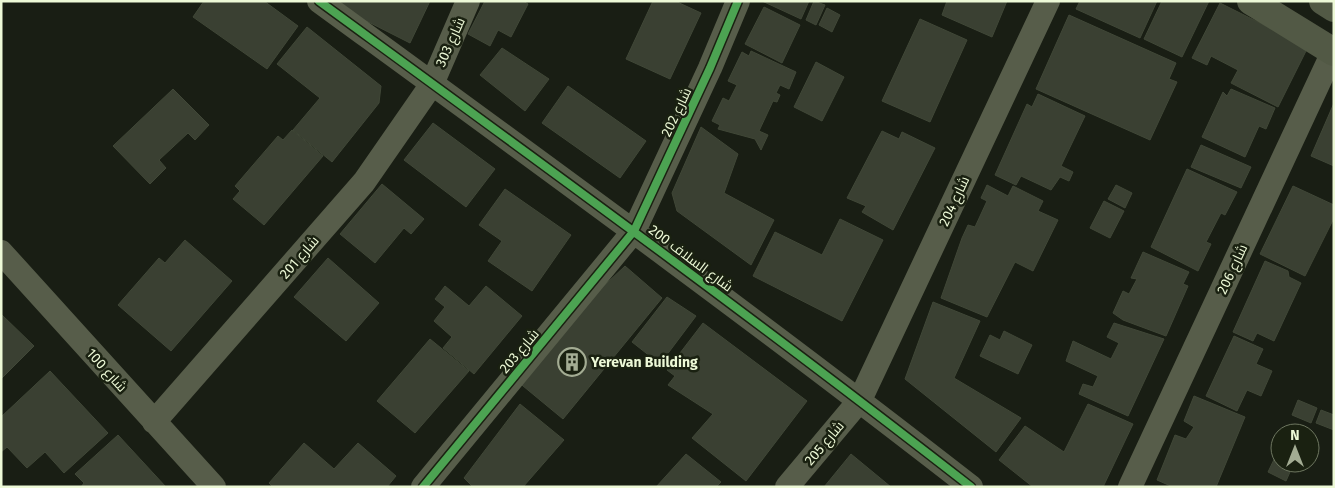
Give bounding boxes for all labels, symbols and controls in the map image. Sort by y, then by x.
street label: شارع 303 [432,15,469,70]
street label: شارع 202 [658,85,695,140]
street label: شارع 204 [936,174,973,229]
street label: 200 شارع السلاف [645,221,736,295]
street label: شارع 201 [276,232,323,282]
street label: شارع 206 [1214,242,1251,297]
street label: شارع 203 [496,326,543,377]
street label: شارع 100 [83,345,131,396]
building icon: Yerevan Building [557,347,587,377]
place label: Yerevan Building [590,354,698,371]
street label: شارع 205 [801,418,848,469]
north arrow [1270,423,1320,473]
text: N [1290,427,1300,444]

